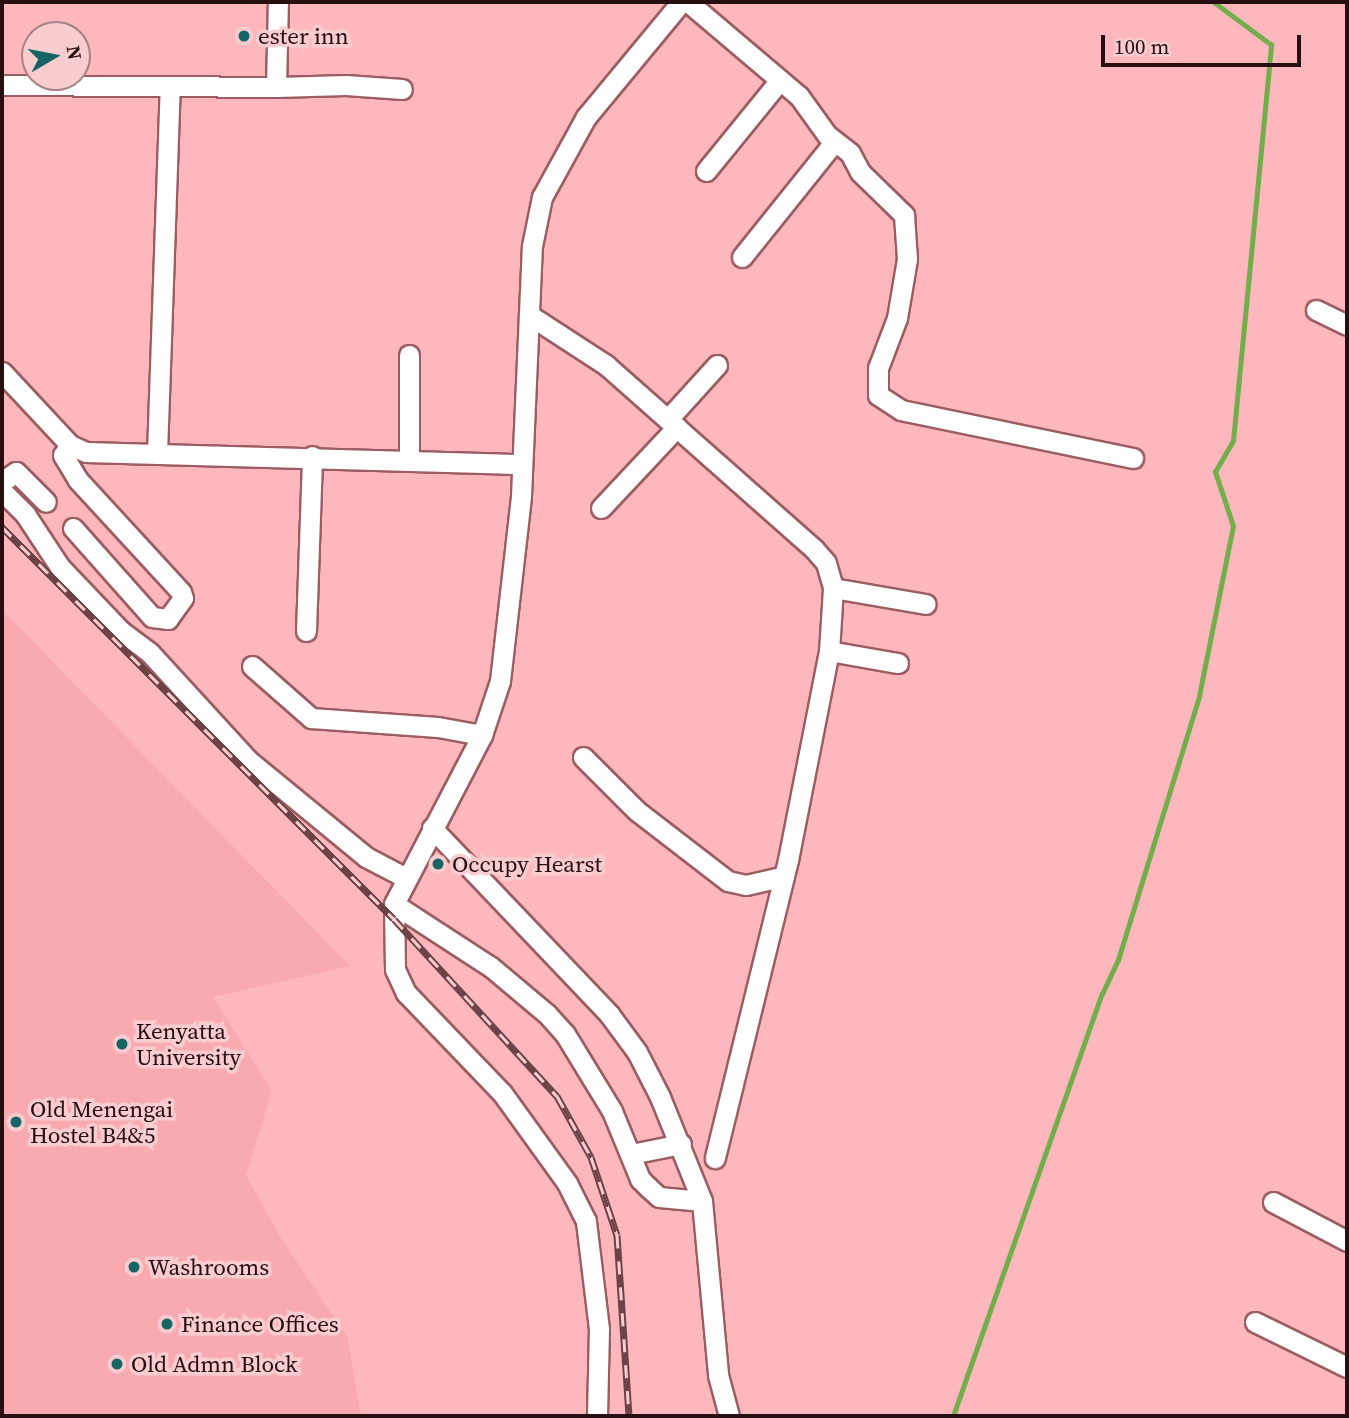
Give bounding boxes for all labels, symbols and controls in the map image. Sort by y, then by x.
north arrow [21,21,91,91]
scale bar [1104,21,1304,65]
place label: ester inn [258,22,349,50]
marker: ester inn [236,28,252,44]
text: 100 m [1114,32,1169,61]
text: N [61,44,89,62]
place label: Occupy Hearst [452,850,602,878]
marker: Occupy Hearst [430,856,446,872]
place label: Kenyatta University [136,1017,241,1071]
marker: Kenyatta University [114,1036,130,1052]
place label: Old Menengai Hostel B4&5 [30,1095,173,1149]
marker: Old Menengai Hostel B4&5 [8,1114,24,1130]
place label: Washrooms [148,1253,269,1281]
marker: Washrooms [126,1259,142,1275]
place label: Finance Offices [181,1310,339,1338]
marker: Finance Offices [159,1316,175,1332]
place label: Old Admn Block [131,1350,298,1378]
marker: Old Admn Block [109,1356,125,1372]

